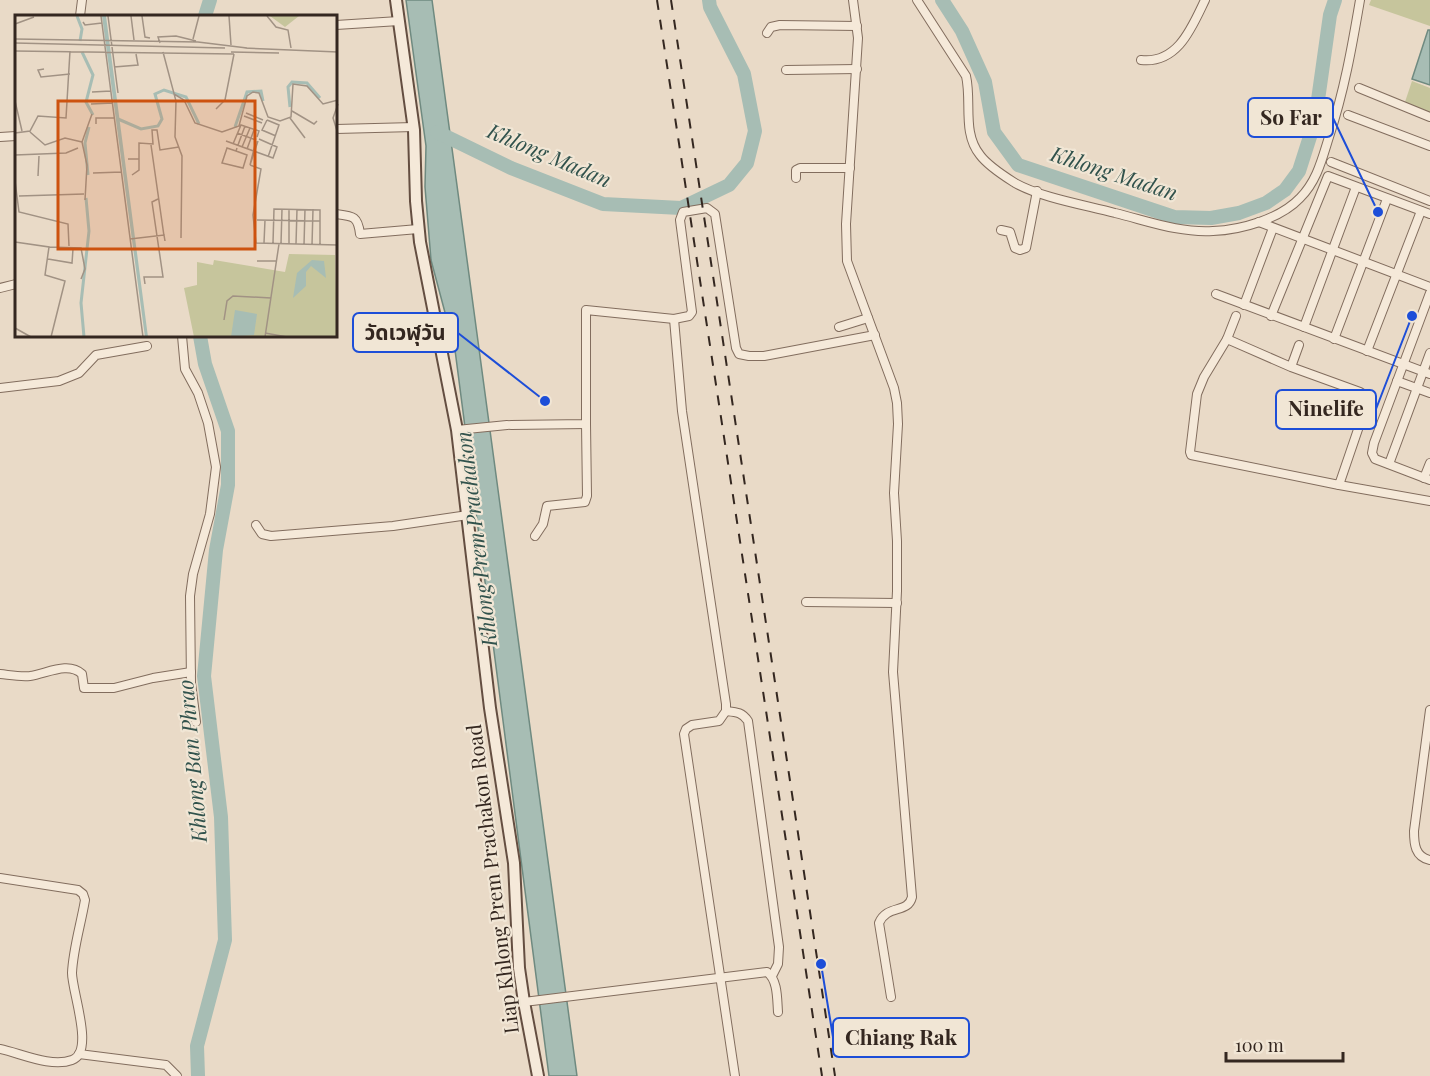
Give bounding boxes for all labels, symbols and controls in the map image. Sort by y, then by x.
inset map [15,15,338,338]
callout: So Far [1248,98,1333,137]
text: So Far [1260,102,1322,130]
water label: Khlong Madan [483,115,616,193]
water label: Khlong Madan [1047,138,1182,206]
callout: วัดเวฬุวัน [353,313,458,352]
text: วัดเวฬุวัน [364,317,446,346]
callout: Ninelife [1276,390,1376,429]
text: Ninelife [1288,393,1364,421]
water label: Khlong Prem Prachakon [448,430,502,650]
water label: Khlong Ban Phrao [170,678,212,845]
street label: Liap Khlong Prem Prachakon Road [459,722,524,1036]
callout: Chiang Rak [833,1018,969,1057]
text: Chiang Rak [845,1022,958,1050]
scale bar [1226,1025,1343,1063]
text: 100 m [1235,1033,1284,1057]

